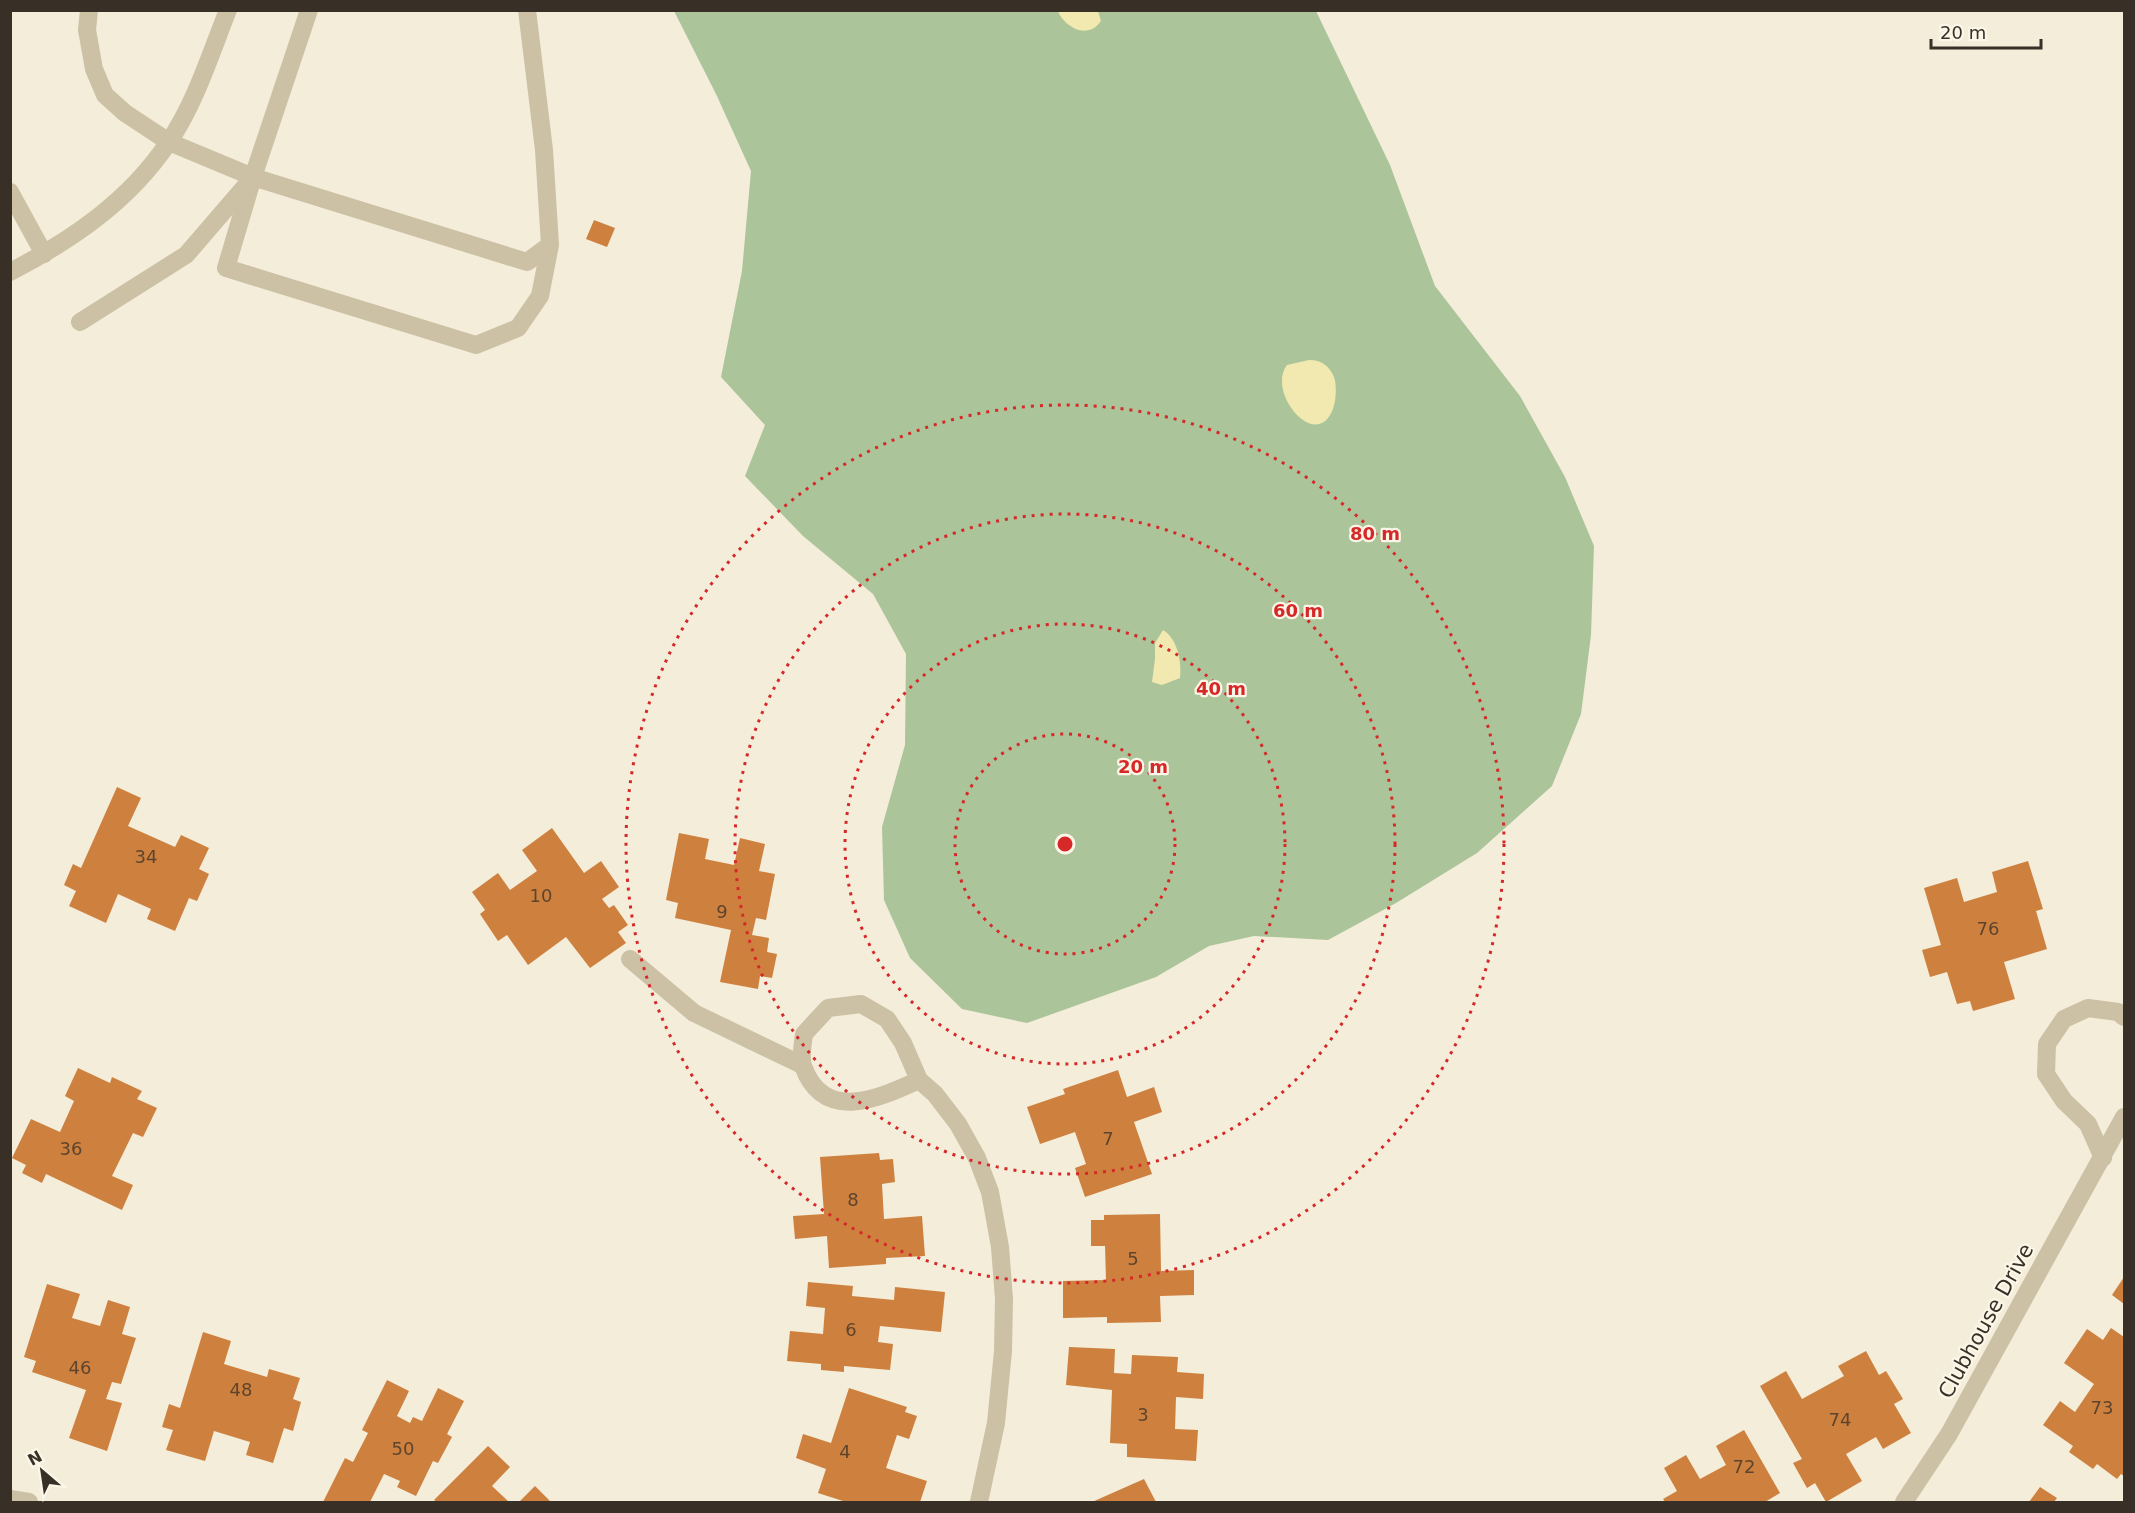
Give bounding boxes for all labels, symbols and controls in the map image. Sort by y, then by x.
scale bar [1931,12,2040,50]
text: 20 m [1940,22,1986,43]
text: 80 m [1350,523,1400,544]
text: 60 m [1273,600,1323,621]
text: 40 m [1196,678,1246,699]
text: 20 m [1118,756,1168,777]
centre of rings [1055,834,1075,854]
house number: 34 [135,846,157,867]
house number: 10 [530,885,552,906]
house number: 9 [716,901,728,922]
house number: 76 [1977,918,1999,939]
house number: 7 [1102,1128,1114,1149]
house number: 36 [60,1138,82,1159]
house number: 8 [847,1189,859,1210]
street label: Clubhouse Drive [1934,1239,2038,1403]
house number: 5 [1127,1248,1139,1269]
house number: 6 [845,1319,857,1340]
house number: 46 [69,1357,91,1378]
house number: 48 [230,1379,252,1400]
house number: 73 [2091,1397,2113,1418]
house number: 3 [1137,1404,1149,1425]
house number: 74 [1829,1409,1851,1430]
house number: 50 [392,1438,414,1459]
north arrow [12,1441,72,1501]
house number: 4 [839,1441,851,1462]
text: N [25,1447,45,1470]
house number: 72 [1733,1456,1755,1477]

